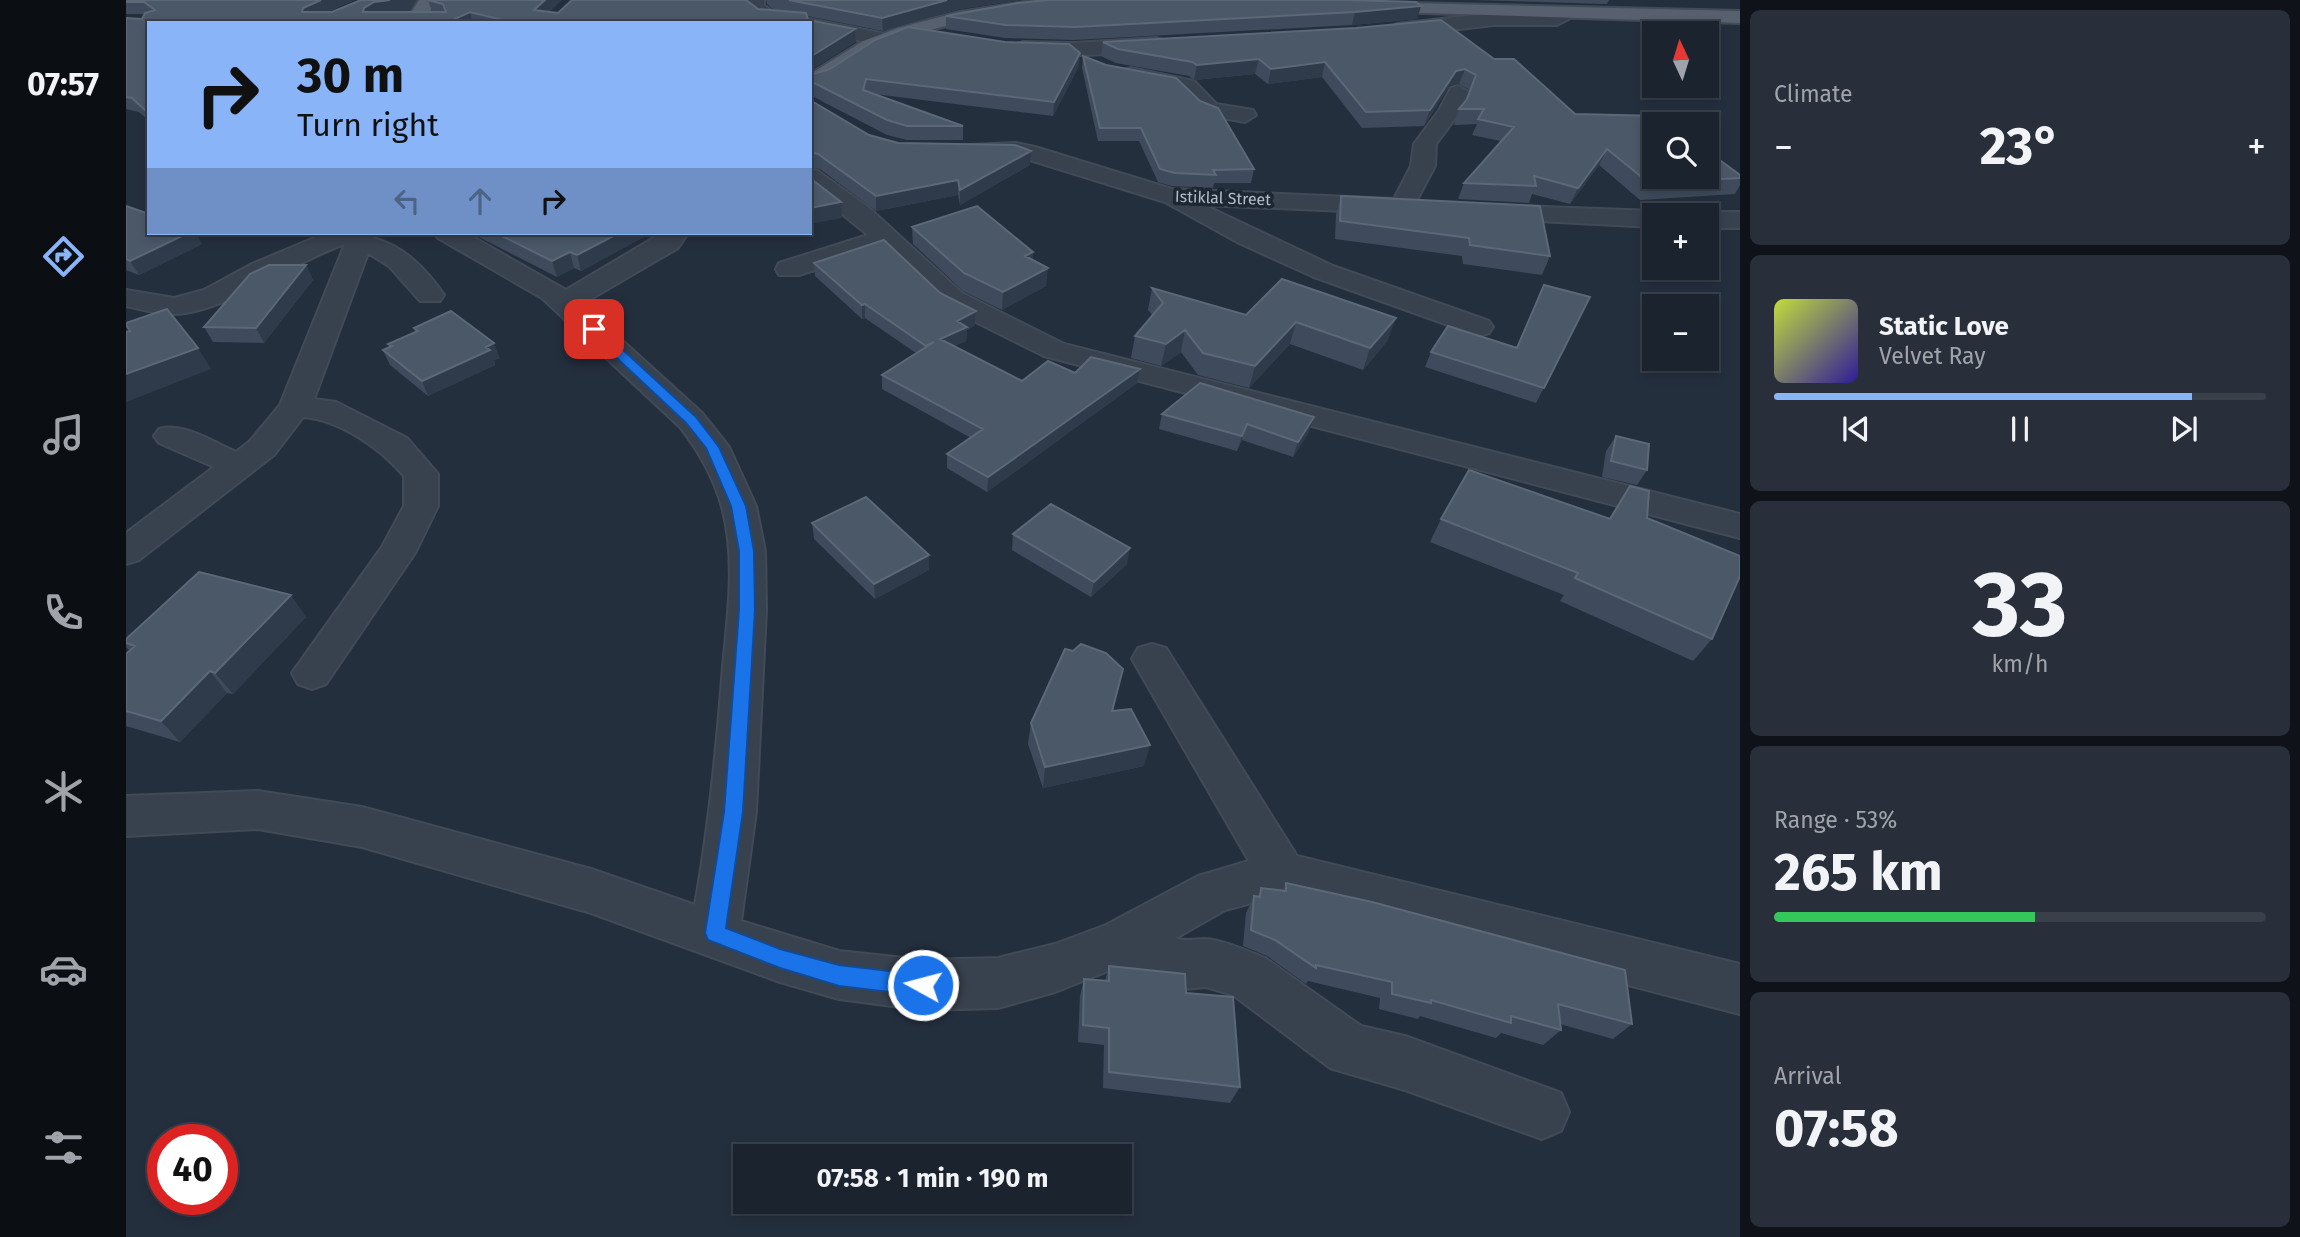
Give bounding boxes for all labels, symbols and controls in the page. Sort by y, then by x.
north arrow [1642,21,1718,98]
map controls [1642,21,1719,371]
text: 30 m [297,46,404,105]
icon: right [182,49,273,140]
text: 07:57 [27,65,99,103]
text: Climate [1774,80,1853,108]
text: Turn right [297,106,439,144]
button: search [1642,112,1719,189]
text: 23° [1980,115,2060,178]
text: − [1774,124,1793,170]
text: + [2247,124,2266,170]
icon: left [388,182,426,220]
icon: ahead [461,182,499,220]
icon: right [534,182,572,220]
street label: Istiklal Street [1175,187,1272,209]
button: + [1642,203,1719,280]
icon: directions [39,232,88,281]
button: − [1642,294,1719,371]
pin [564,299,624,359]
icon: arrive [575,310,613,348]
text: Static Love [1879,311,2009,342]
text: Velvet Ray [1879,342,1986,370]
icon: music [39,410,88,459]
icon: previous [1837,410,1875,448]
icon: pause [2001,410,2039,448]
icon: next [2165,410,2203,448]
text: 33 [1973,550,2067,659]
icon: phone [39,588,88,637]
text: km/h [1992,650,2048,678]
icon: climate [39,767,88,816]
text: Range · 53% [1774,806,1897,834]
text: 265 km [1774,841,1943,904]
icon: car [39,945,88,994]
position arrow [886,948,960,1022]
text: Arrival [1774,1062,1841,1090]
text: 07:58 [1774,1097,1899,1160]
icon: filters [39,1123,88,1172]
speed limit sign: 40 [147,1124,238,1215]
text: 07:58 · 1 min · 190 m [817,1163,1048,1194]

